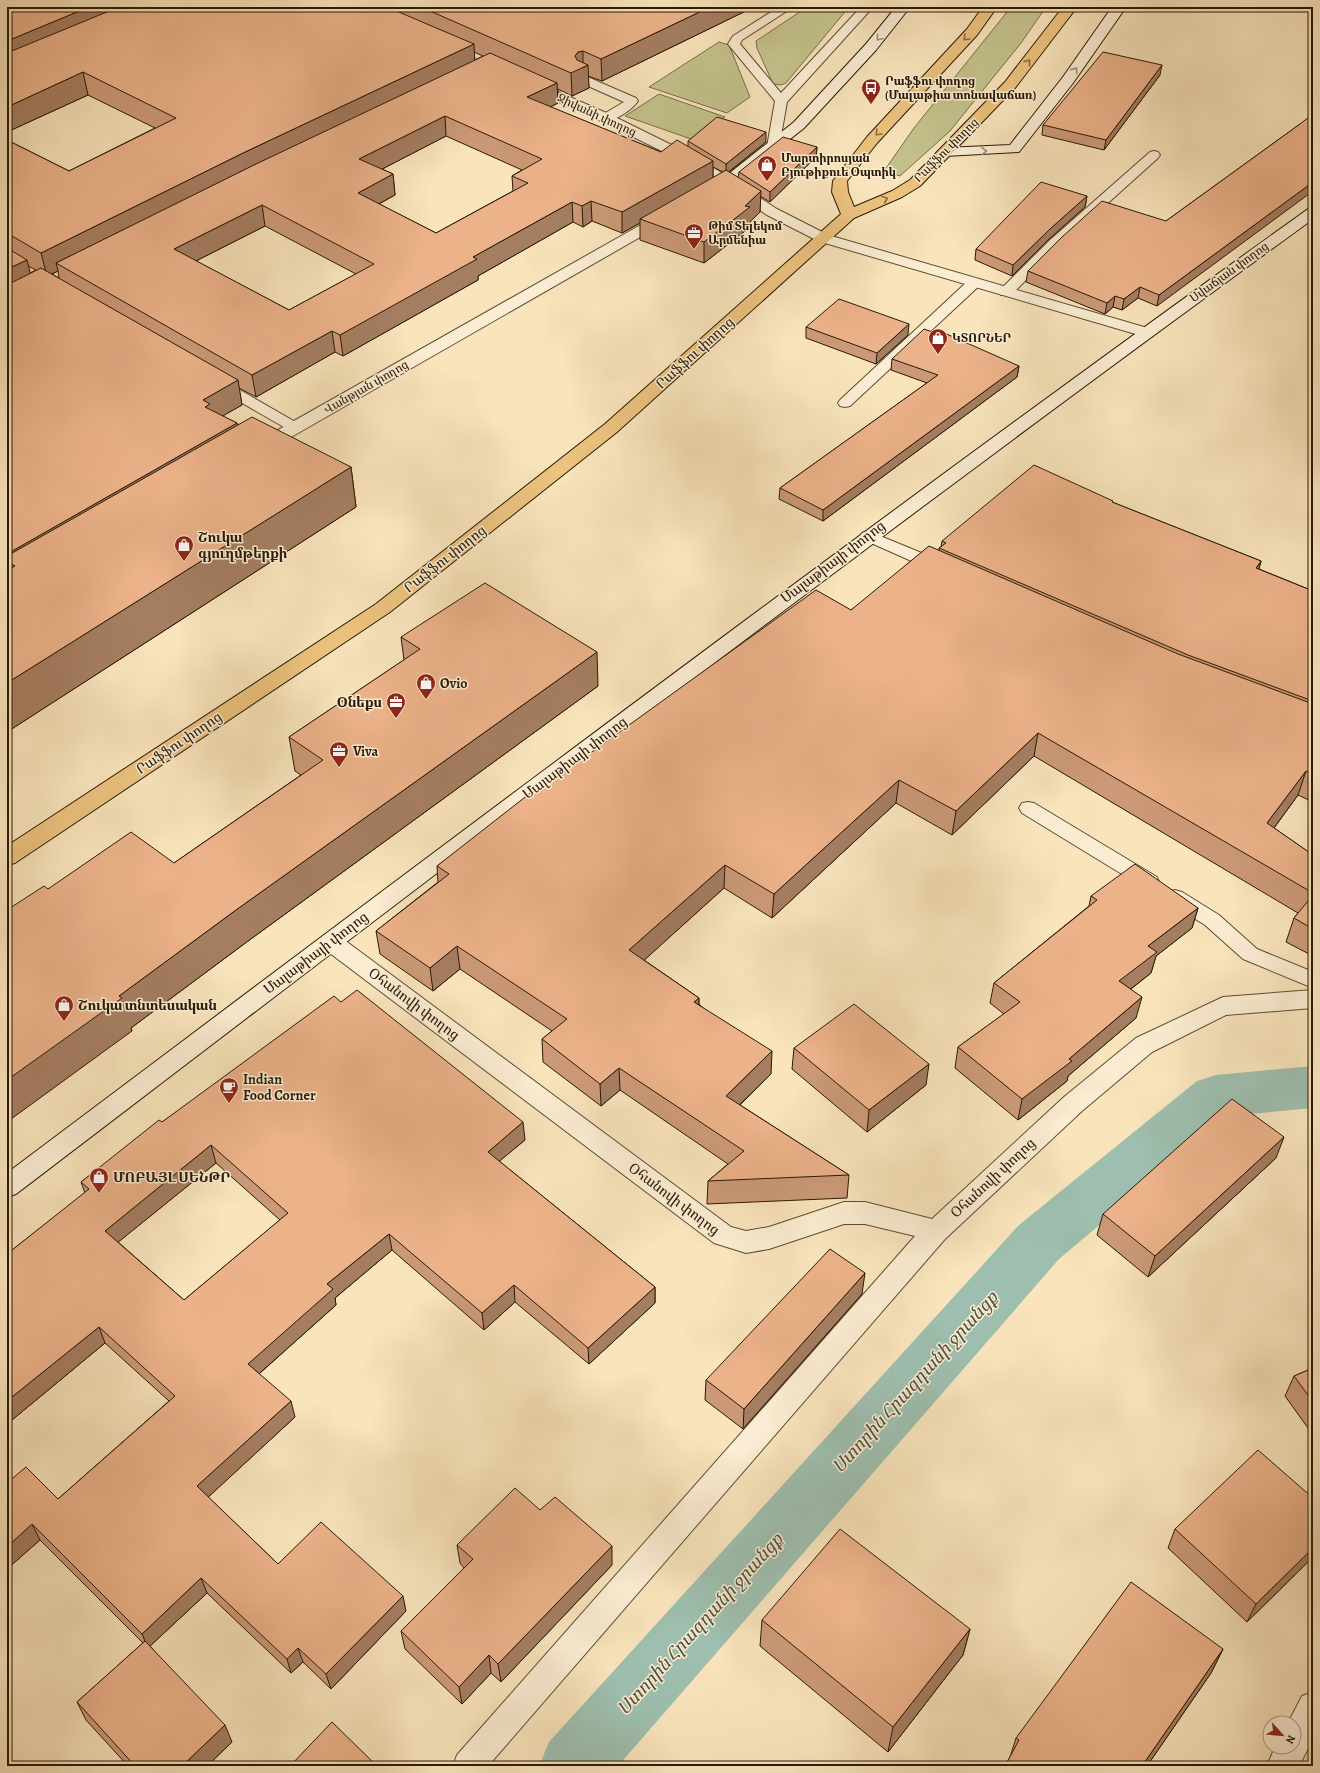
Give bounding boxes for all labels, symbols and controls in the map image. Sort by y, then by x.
one-way arrow [876,33,883,40]
one-way arrow [963,33,971,41]
one-way arrow [1023,59,1030,66]
one-way arrow [1070,67,1078,74]
place label: Րաֆֆու փողոց (Մալաթիա տոնավաճառ) [885,73,1036,103]
bus stop icon: Րաֆֆու փողոց (Մալաթիա տոնավաճառ) [860,77,882,105]
street label: Ջիվանի փողոց [555,90,639,140]
street label: Րաֆֆու փողոց [910,114,982,186]
one-way arrow [875,128,883,136]
one-way arrow [981,146,987,155]
place label: Մարտիրոսյան Բյութիքուե Օպտիկ [781,150,896,180]
shop icon: Մարտիրոսյան Բյութիքուե Օպտիկ [756,154,778,182]
one-way arrow [881,196,888,204]
place label: Թիմ Տելեկոմ Արմենիա [708,218,783,248]
office icon: Թիմ Տելեկոմ Արմենիա [683,222,705,250]
street label: Սվաճյան փողոց [1186,238,1272,306]
street label: Րաֆֆու փողոց [652,313,738,393]
shop icon: ԿՏՈՐՆԵՐ [927,327,949,355]
place label: ԿՏՈՐՆԵՐ [952,330,1011,346]
street label: Վանթյան փողոց [321,356,411,418]
street label: Մալաթիայի փողոց [777,516,889,608]
street label: Րաֆֆու փողոց [400,521,490,597]
place label: Շուկա գյուղմթերքի [198,528,288,563]
shop icon: Շուկա գյուղմթերքի [173,534,195,562]
shop icon: Ovio [415,672,437,700]
place label: Ovio [440,674,468,693]
office icon: Օնեքս [385,691,407,719]
place label: Օնեքս [337,693,382,712]
street label: Րաֆֆու փողոց [132,707,226,779]
street label: Մալաթիայի փողոց [519,712,631,804]
office icon: Viva [328,740,350,768]
place label: Viva [352,742,378,761]
street label: Մալաթիայի փողոց [260,907,372,999]
street label: Օհանովի փողոց [365,963,463,1045]
shop icon: Շուկա տնտեսական [53,994,75,1022]
place label: Շուկա տնտեսական [78,996,217,1015]
place label: Indian Food Corner [243,1070,316,1105]
cafe icon: Indian Food Corner [218,1076,240,1104]
street label: Օհանովի փողոց [946,1134,1040,1222]
street label: Օհանովի փողոց [625,1158,723,1240]
shop icon: ՄՈԲԱՅԼ ՍԵՆԹՐ [88,1166,110,1194]
place label: ՄՈԲԱՅԼ ՍԵՆԹՐ [113,1168,230,1187]
water label: Ստորին Հրազդանի ջրանցք [827,1285,1004,1478]
water label: Ստորին Հրազդանի ջրանցք [612,1527,789,1720]
north arrow [1262,1715,1302,1755]
text: N [1282,1732,1299,1746]

